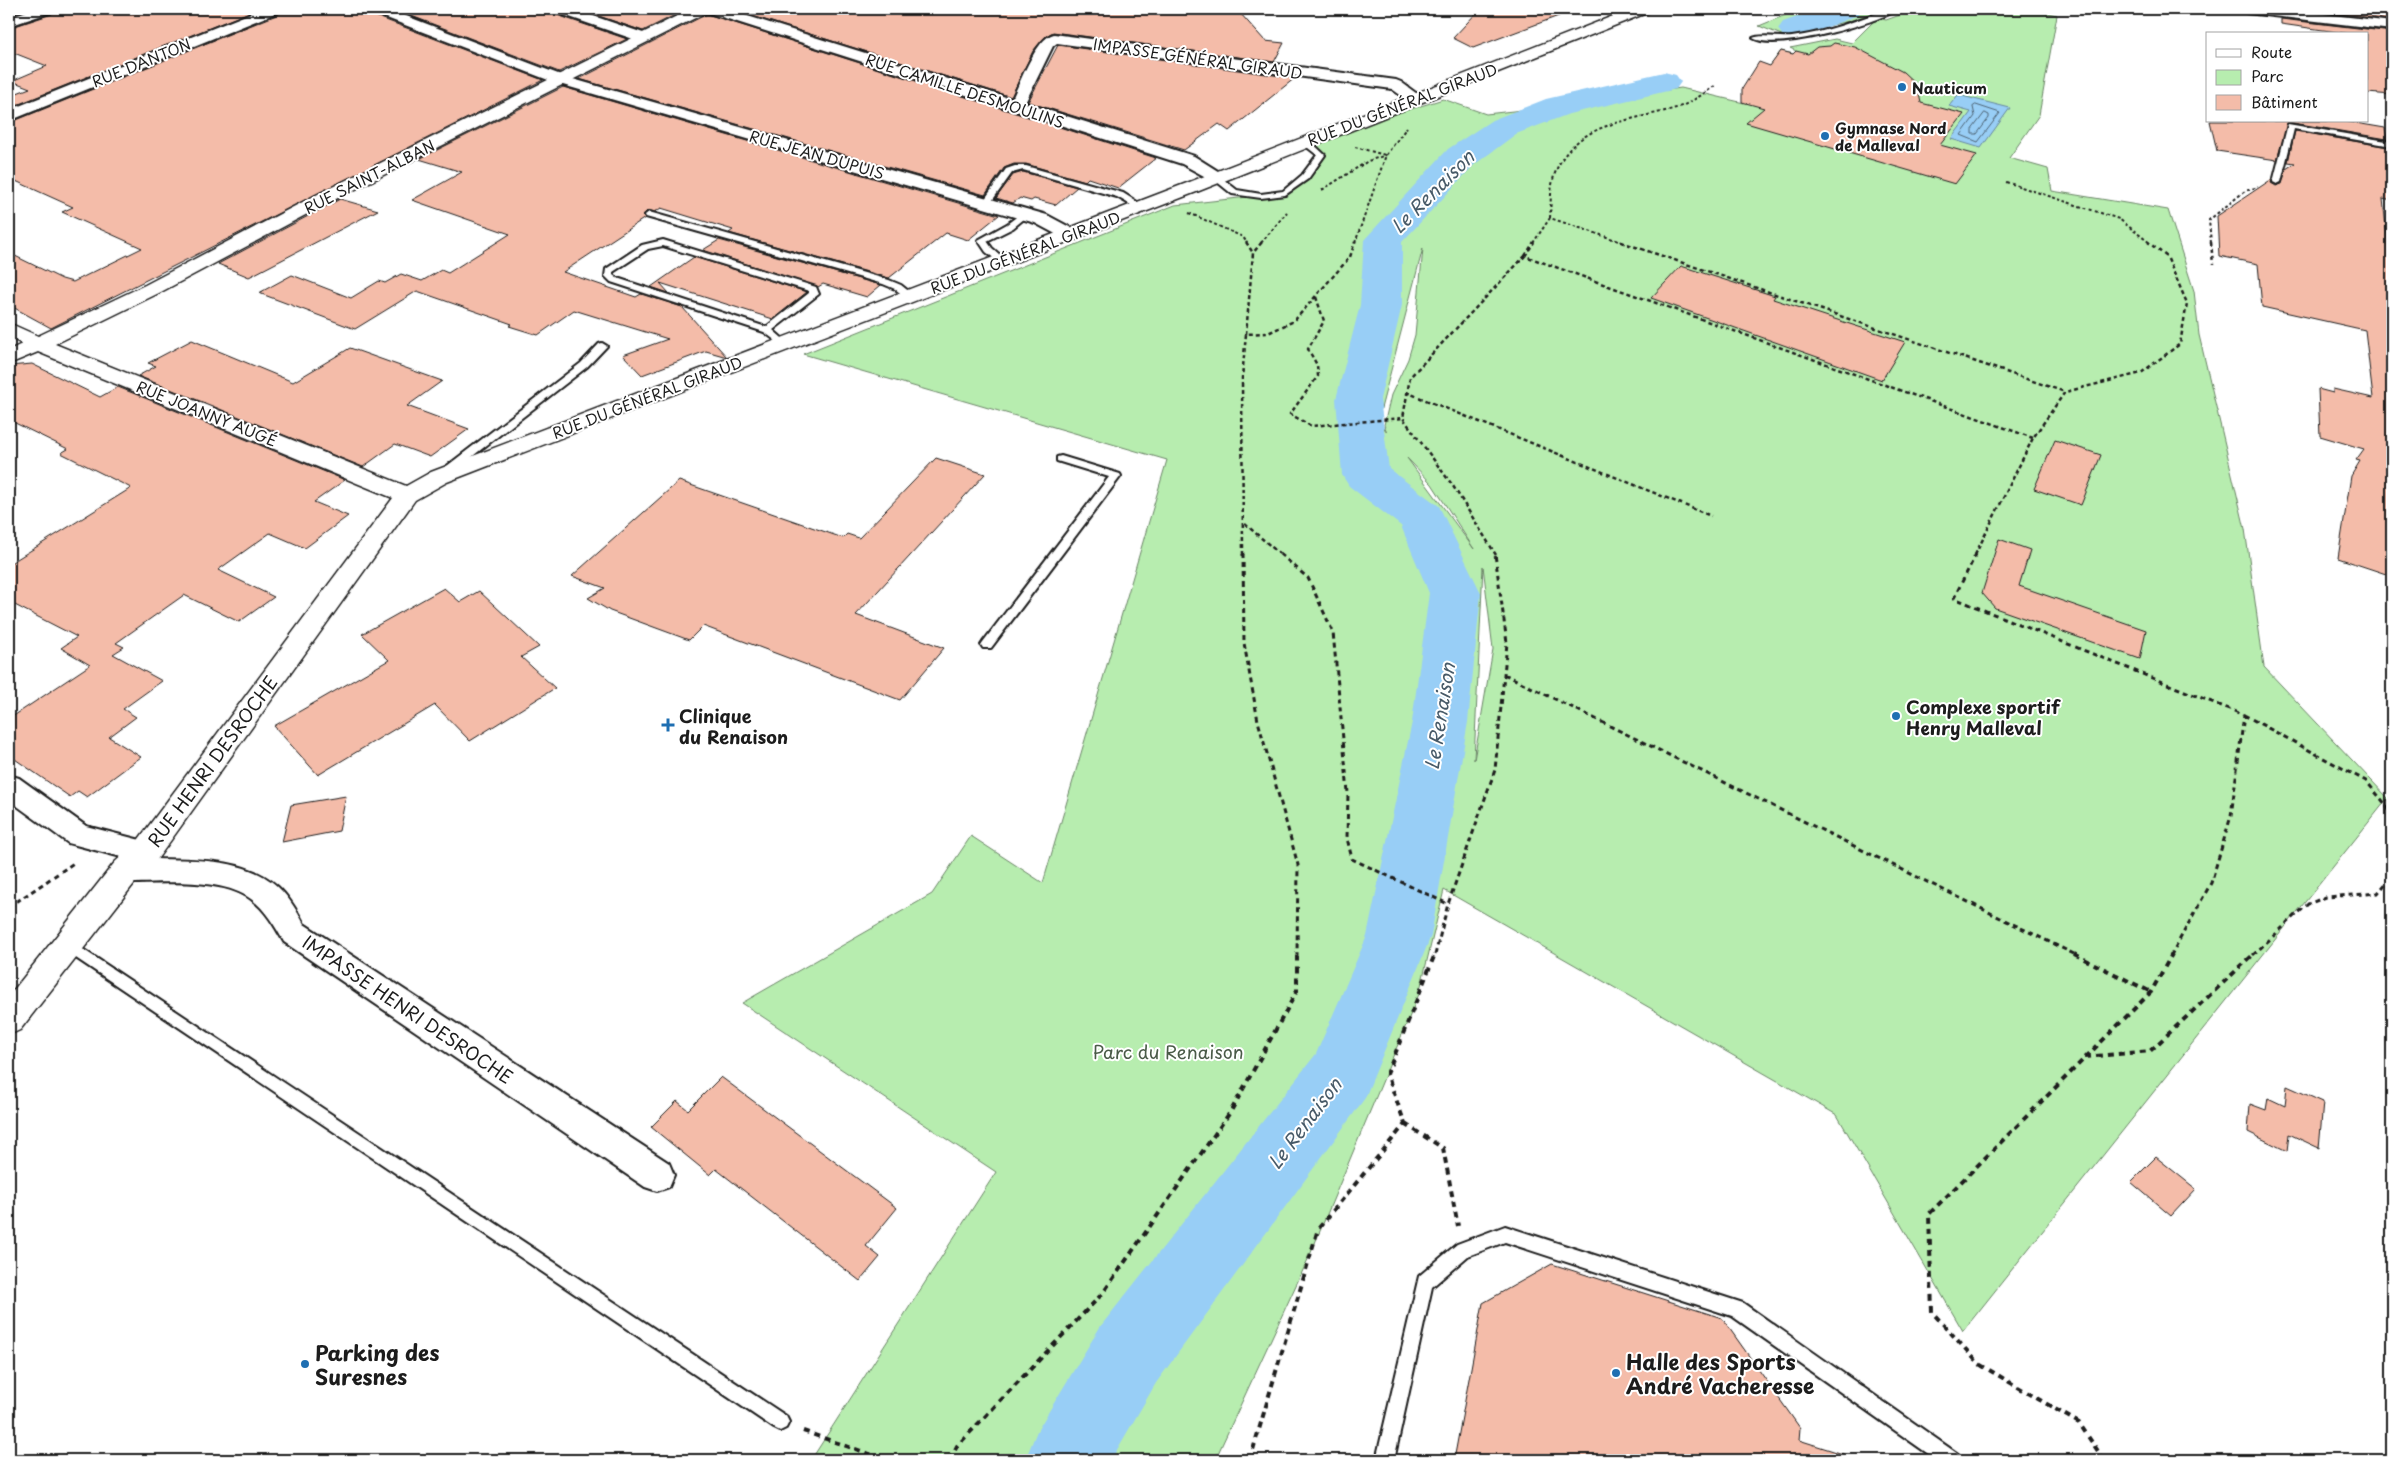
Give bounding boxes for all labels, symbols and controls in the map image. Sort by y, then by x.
street label: RUE DANTON [88,32,194,92]
street label: IMPASSE GÉNÉRAL GIRAUD [1092,32,1304,84]
legend [2206,32,2368,122]
text: Route [2251,40,2292,63]
street label: RUE CAMILLE DESMOULINS [863,47,1067,133]
street label: RUE DU GÉNÉRAL GIRAUD [1304,57,1500,151]
text: Parc [2251,64,2284,87]
place label: Nauticum [1912,76,1987,99]
marker: Nauticum [1896,81,1908,93]
text: Bâtiment [2251,90,2318,113]
place label: Gymnase Nord de Malleval [1835,116,1946,156]
street label: RUE JEAN DUPUIS [747,124,887,184]
marker: Gymnase Nord de Malleval [1819,130,1831,142]
street label: RUE SAINT-ALBAN [300,133,438,219]
water label: Le Renaison [1384,142,1481,239]
street label: RUE DU GÉNÉRAL GIRAUD [927,205,1123,299]
street label: RUE DU GÉNÉRAL GIRAUD [549,350,745,444]
street label: RUE JOANNY AUGÉ [133,374,281,452]
water label: Le Renaison [1417,659,1461,771]
street label: RUE HENRI DESROCHE [140,670,284,852]
place label: Complexe sportif Henry Malleval [1906,693,2061,741]
place label: Clinique du Renaison [679,702,788,750]
marker: Complexe sportif Henry Malleval [1890,710,1902,722]
marker: Clinique du Renaison [661,718,675,732]
street label: IMPASSE HENRI DESROCHE [297,928,519,1090]
park label: Parc du Renaison [1092,1038,1244,1065]
water label: Le Renaison [1260,1070,1349,1174]
place label: Parking des Suresnes [315,1336,439,1392]
place label: Halle des Sports André Vacheresse [1626,1345,1814,1401]
marker: Parking des Suresnes [299,1358,311,1370]
marker: Halle des Sports André Vacheresse [1610,1367,1622,1379]

